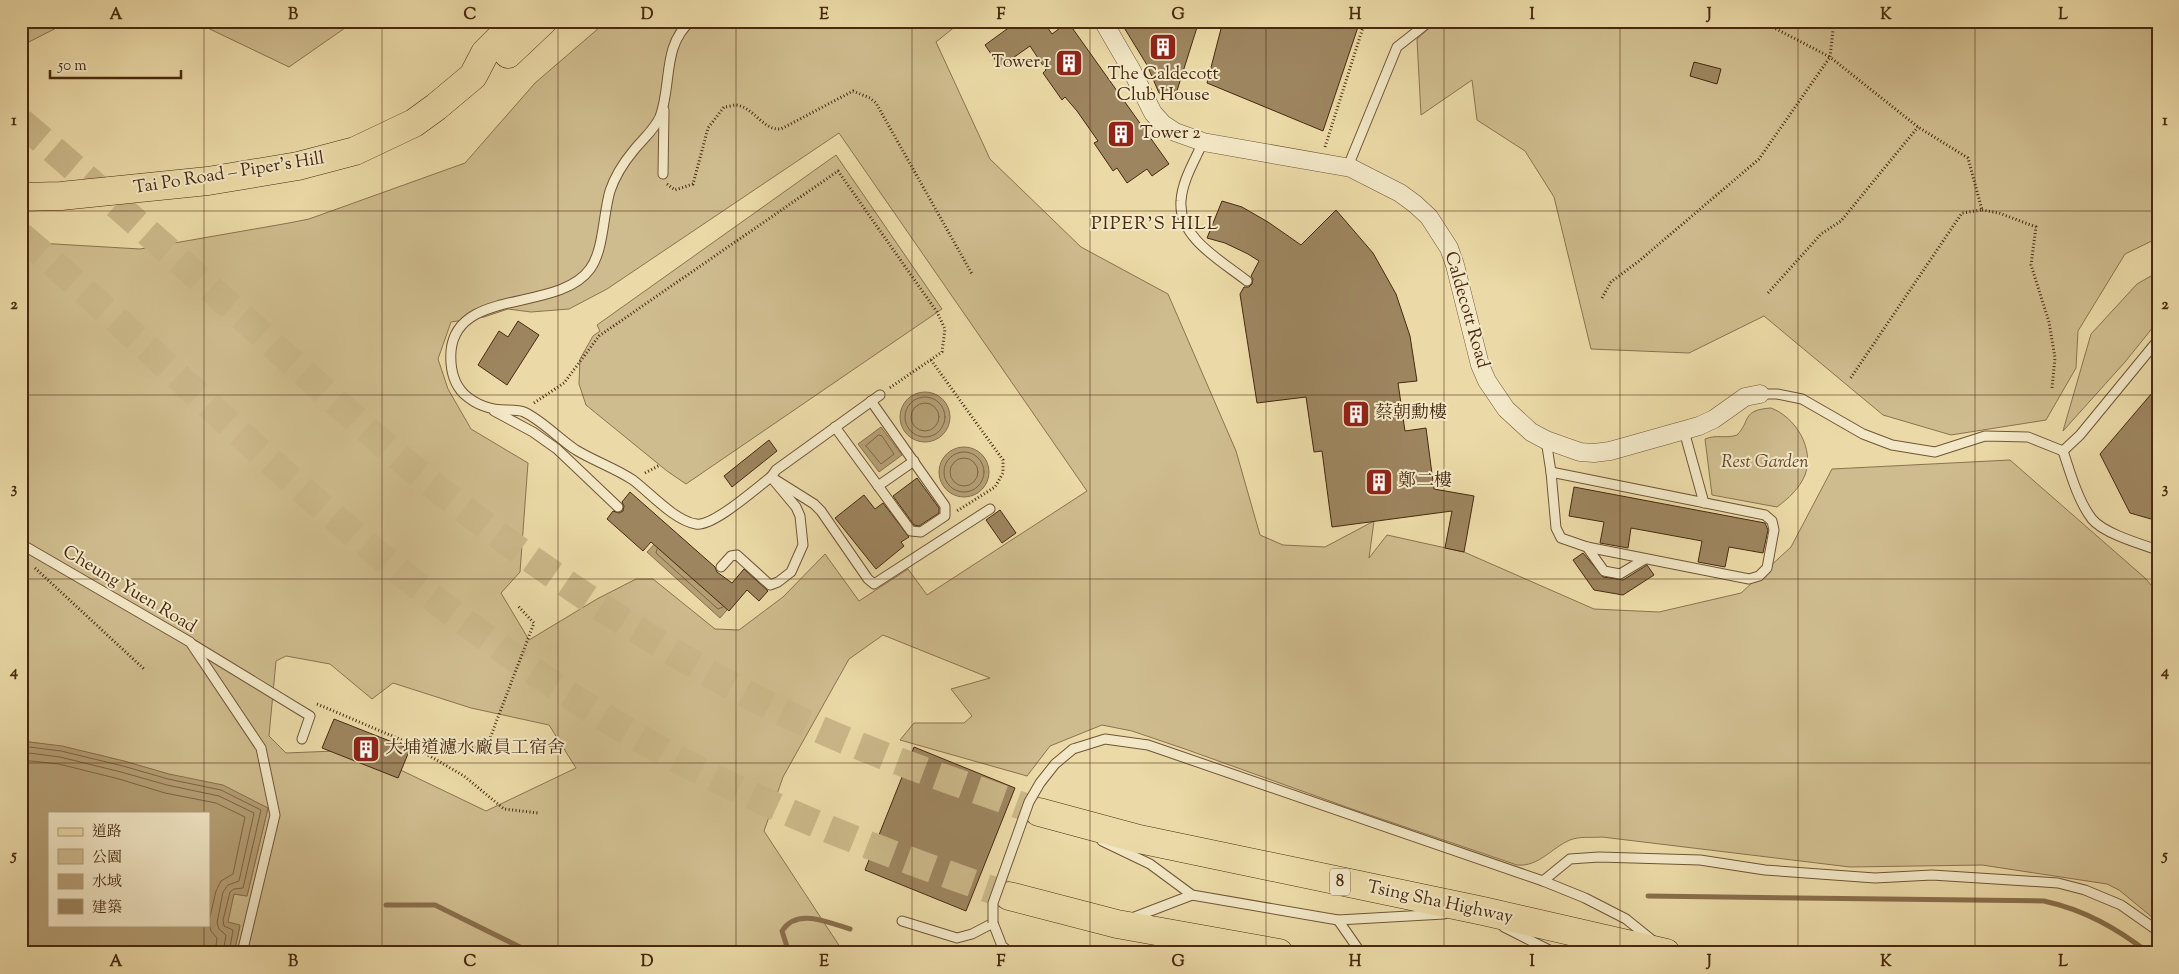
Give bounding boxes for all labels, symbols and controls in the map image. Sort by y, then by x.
text: A [110,4,123,27]
text: B [288,4,298,27]
text: C [464,4,477,27]
text: D [641,4,654,27]
text: E [819,4,829,27]
text: F [997,4,1006,27]
text: G [1171,4,1185,27]
text: H [1349,4,1362,27]
text: I [1529,4,1535,27]
text: J [1705,4,1712,27]
text: K [1880,4,1892,27]
text: L [2058,4,2068,27]
building icon: The Caldecott Club House [1148,32,1178,62]
scale bar [50,48,181,80]
building icon: Tower 1 [1054,48,1084,78]
place label: Tower 1 [992,50,1050,76]
text: 50 m [57,56,87,77]
place label: The Caldecott Club House [1107,62,1219,109]
text: 1 [11,110,17,133]
text: 1 [2162,110,2168,133]
building icon: Tower 2 [1106,119,1136,149]
place label: Tower 2 [1140,121,1201,147]
street label: Tai Po Road – Piper's Hill [132,146,326,202]
district label: PIPER'S HILL [1091,211,1219,238]
street label: Caldecott Road [1437,249,1495,371]
text: 2 [10,294,18,317]
text: 2 [2161,294,2169,317]
building icon: 蔡朝勳樓 [1341,399,1371,429]
place label: 蔡朝勳樓 [1375,401,1447,427]
park label: Rest Garden [1721,450,1809,476]
building icon: 鄭二樓 [1364,467,1394,497]
place label: 鄭二樓 [1398,469,1452,495]
text: 3 [11,478,18,501]
text: 3 [2162,478,2169,501]
street label: Cheung Yuen Road [57,540,201,640]
text: 4 [9,661,18,684]
text: 4 [2160,661,2169,684]
building icon: 大埔道濾水廠員工宿舍 [351,734,381,764]
place label: 大埔道濾水廠員工宿舍 [385,736,565,762]
legend [48,812,210,926]
text: 道路 [92,822,122,843]
text: 5 [9,845,17,868]
text: 5 [2160,845,2168,868]
text: 公園 [92,848,122,869]
road number: 8 [1330,869,1350,896]
text: 水域 [92,872,122,893]
street label: Tsing Sha Highway [1365,875,1515,931]
text: 建築 [92,898,122,919]
text: A [110,951,123,974]
text: B [288,951,298,974]
text: C [464,951,477,974]
text: D [641,951,654,974]
text: E [819,951,829,974]
text: F [997,951,1006,974]
text: G [1171,951,1185,974]
text: H [1349,951,1362,974]
text: I [1529,951,1535,974]
text: J [1705,951,1712,974]
text: K [1880,951,1892,974]
text: L [2058,951,2068,974]

